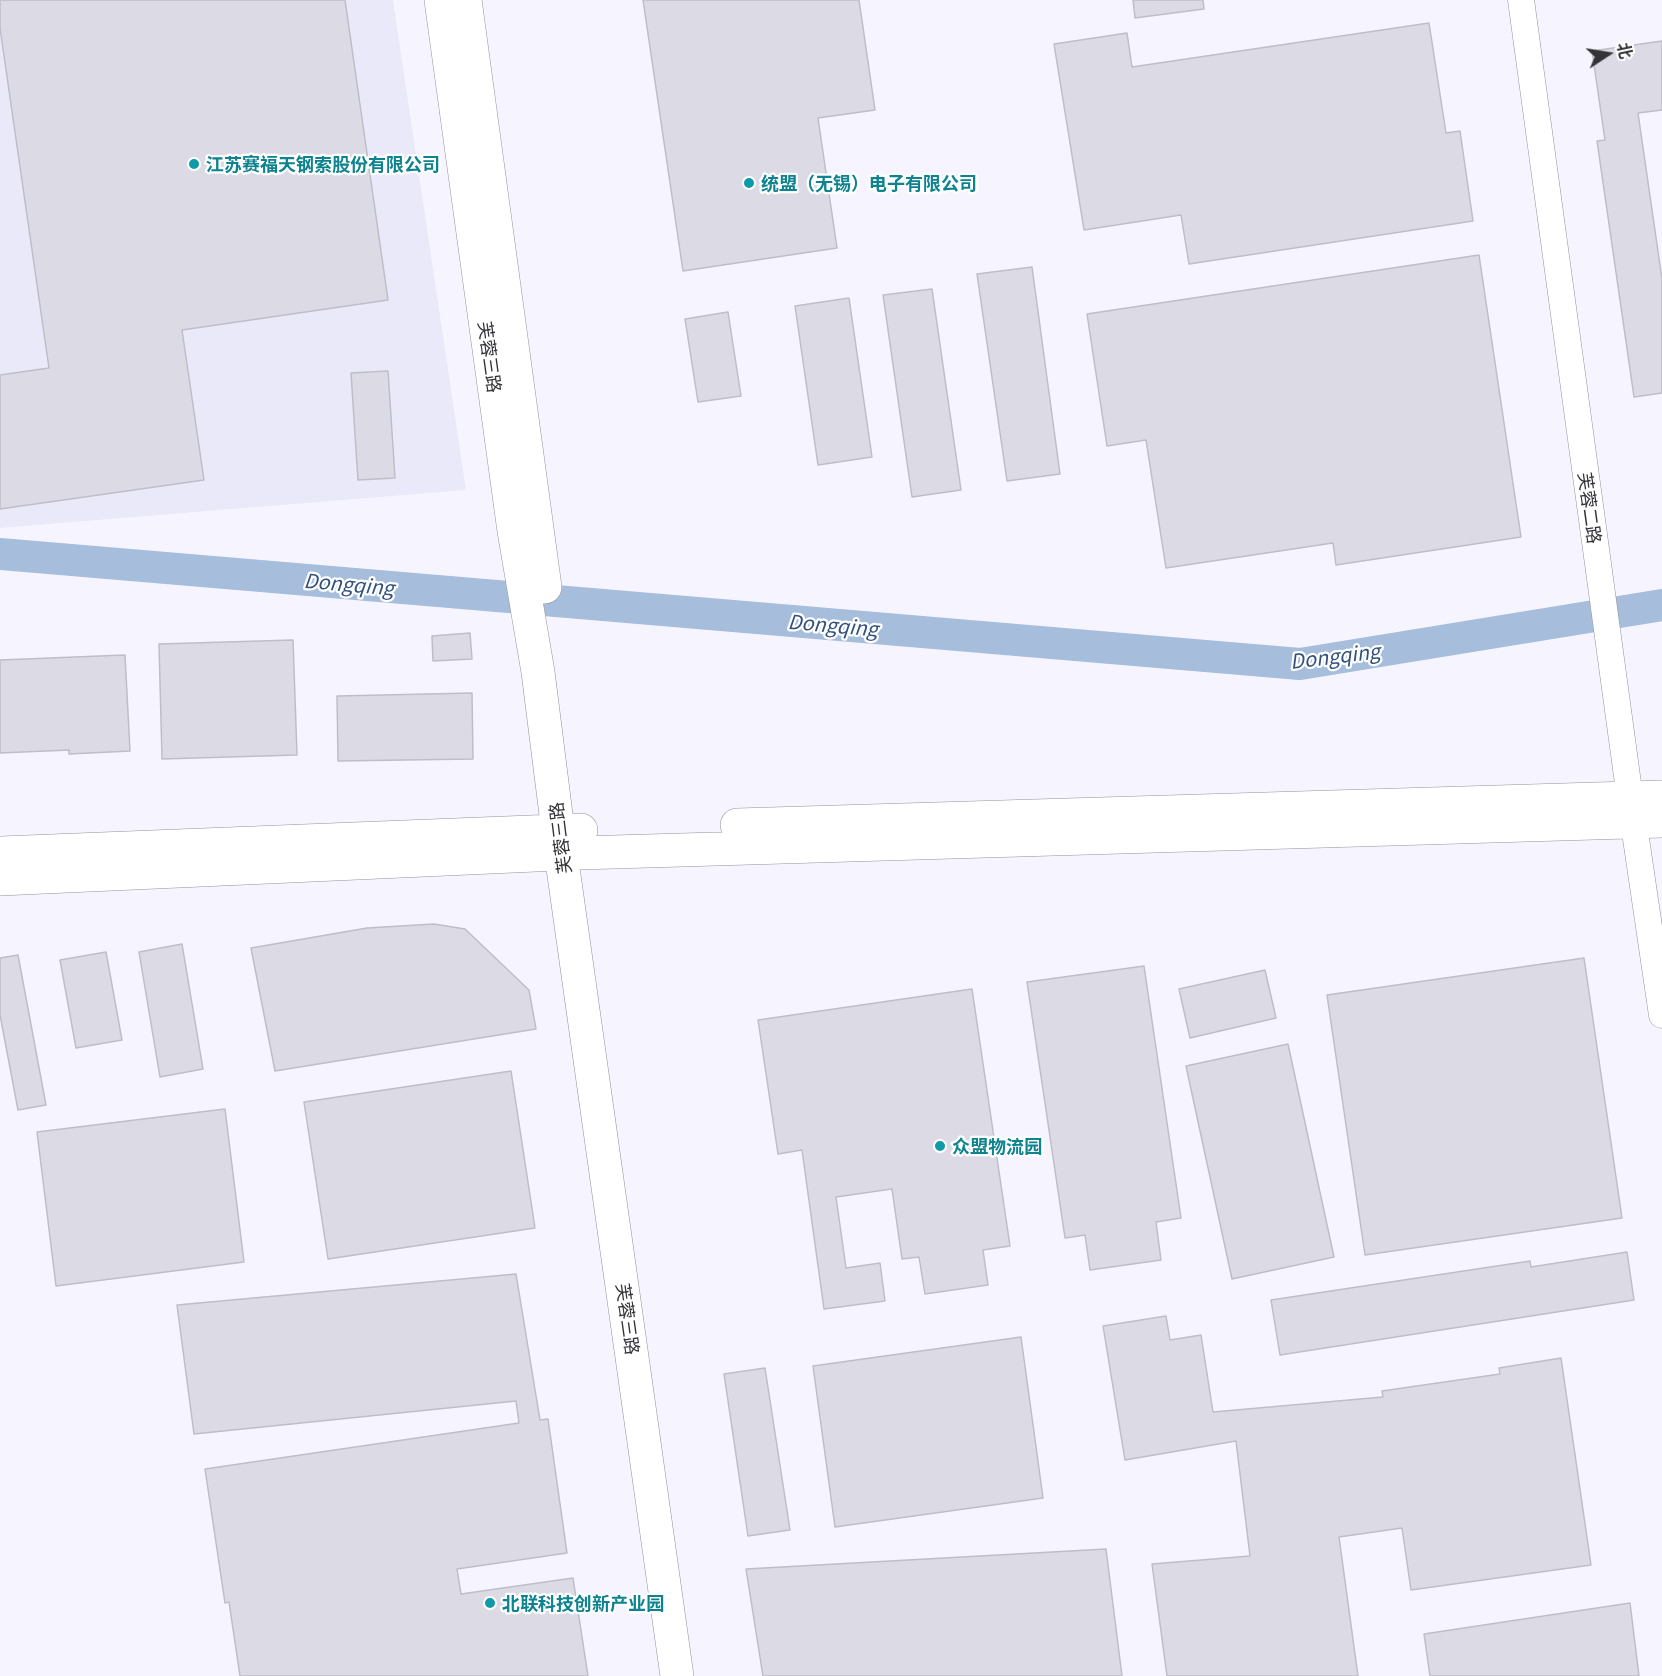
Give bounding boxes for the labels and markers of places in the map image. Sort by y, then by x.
place label: 江苏赛福天钢索股份有限公司 [206,153,440,175]
marker: 江苏赛福天钢索股份有限公司 [187,157,201,171]
place label: 统盟（无锡）电子有限公司 [761,172,977,194]
marker: 统盟（无锡）电子有限公司 [742,176,756,190]
place label: 众盟物流园 [952,1135,1042,1157]
marker: 众盟物流园 [933,1139,947,1153]
place label: 北联科技创新产业园 [502,1592,664,1614]
marker: 北联科技创新产业园 [483,1596,497,1610]

